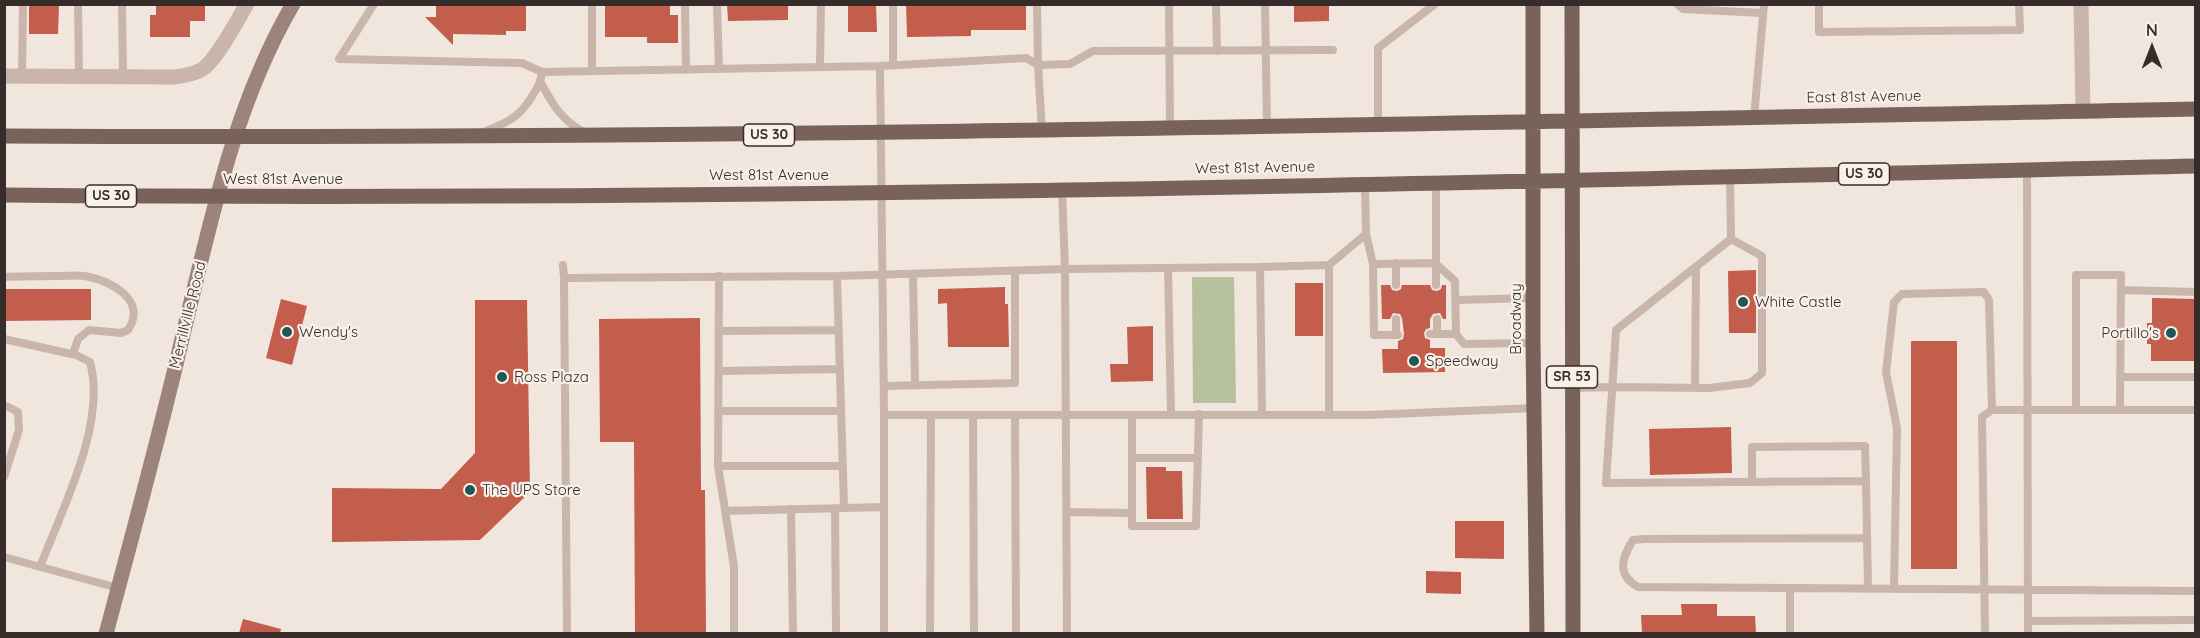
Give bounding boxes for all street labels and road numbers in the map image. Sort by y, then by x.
street label: East 81st Avenue [1806,87,1922,107]
road number: US 30 [744,124,794,146]
street label: West 81st Avenue [1195,158,1315,178]
road number: US 30 [1838,163,1890,185]
street label: West 81st Avenue [709,166,829,184]
street label: West 81st Avenue [223,170,343,188]
road number: US 30 [86,185,136,207]
street label: Merrillville Road [166,260,210,370]
street label: Broadway [1507,283,1525,355]
road number: SR 53 [1546,366,1598,388]

